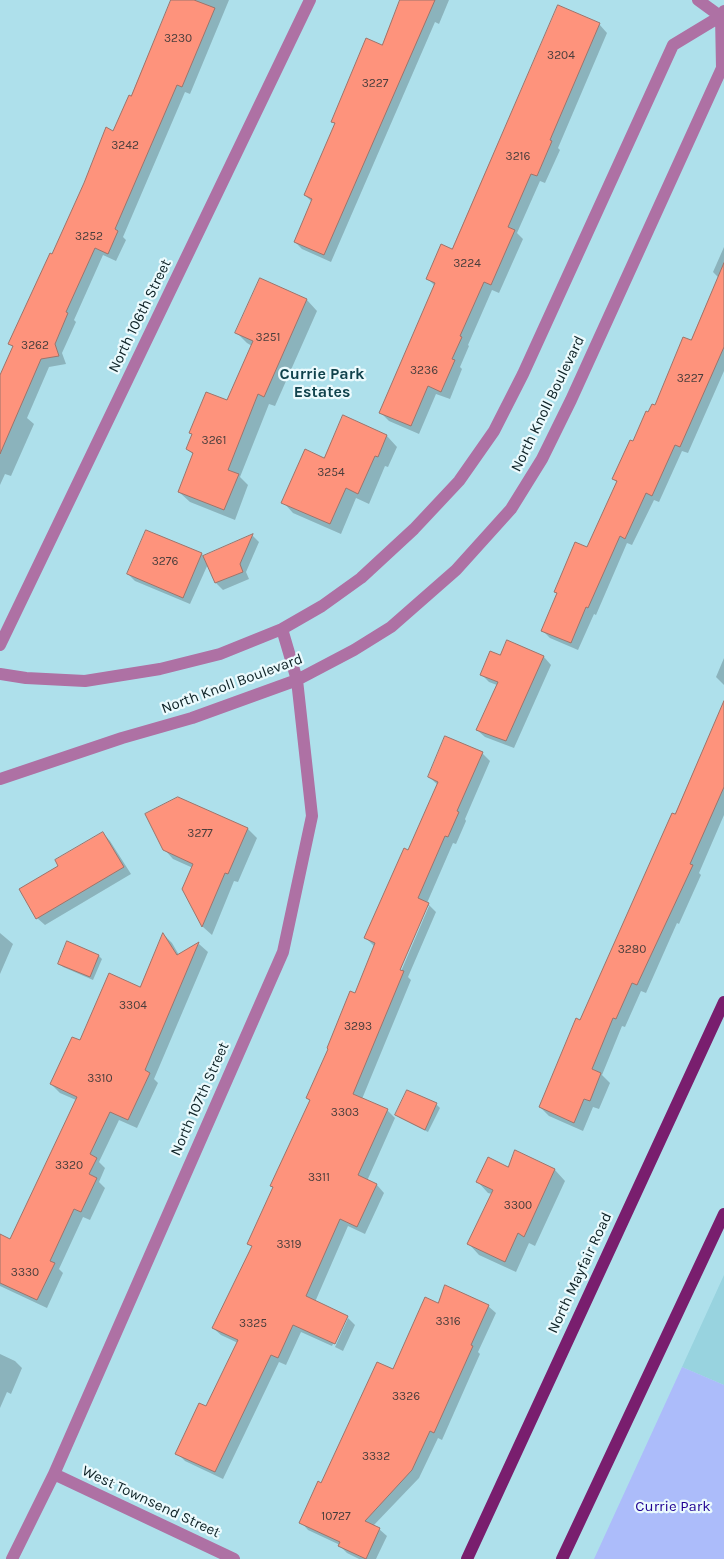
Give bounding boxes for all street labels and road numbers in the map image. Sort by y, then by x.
street label: North 106th Street [105,256,175,376]
street label: North Knoll Boulevard [507,333,589,475]
street label: North Knoll Boulevard [159,650,305,718]
street label: North 107th Street [167,1039,233,1159]
street label: North Mayfair Road [544,1210,616,1336]
street label: West Townsend Street [79,1462,223,1542]

